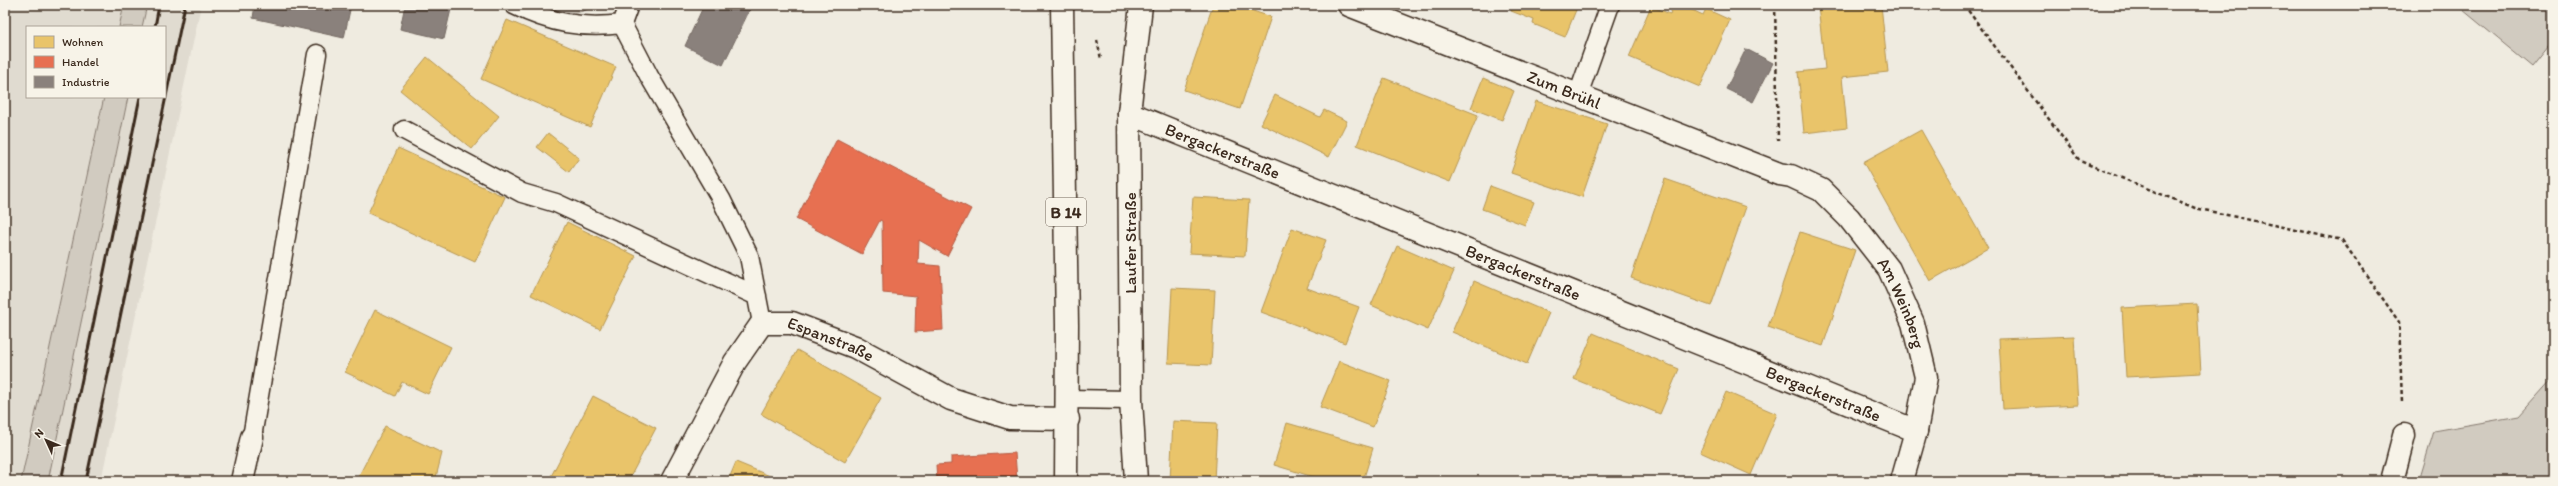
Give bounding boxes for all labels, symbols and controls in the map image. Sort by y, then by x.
legend [26,26,166,98]
text: Wohnen [62,35,104,49]
text: Handel [62,55,99,69]
street label: Zum Brühl [1524,66,1604,113]
text: Industrie [62,75,110,89]
street label: Bergackerstraße [1162,119,1283,183]
street label: Laufer Straße [1120,192,1140,294]
road number: B 14 [1046,198,1086,226]
street label: Bergackerstraße [1463,240,1583,304]
street label: Am Weinberg [1874,253,1929,351]
street label: Espanstraße [785,312,878,365]
street label: Bergackerstraße [1763,361,1884,426]
north arrow [26,420,66,460]
text: N [32,426,46,441]

